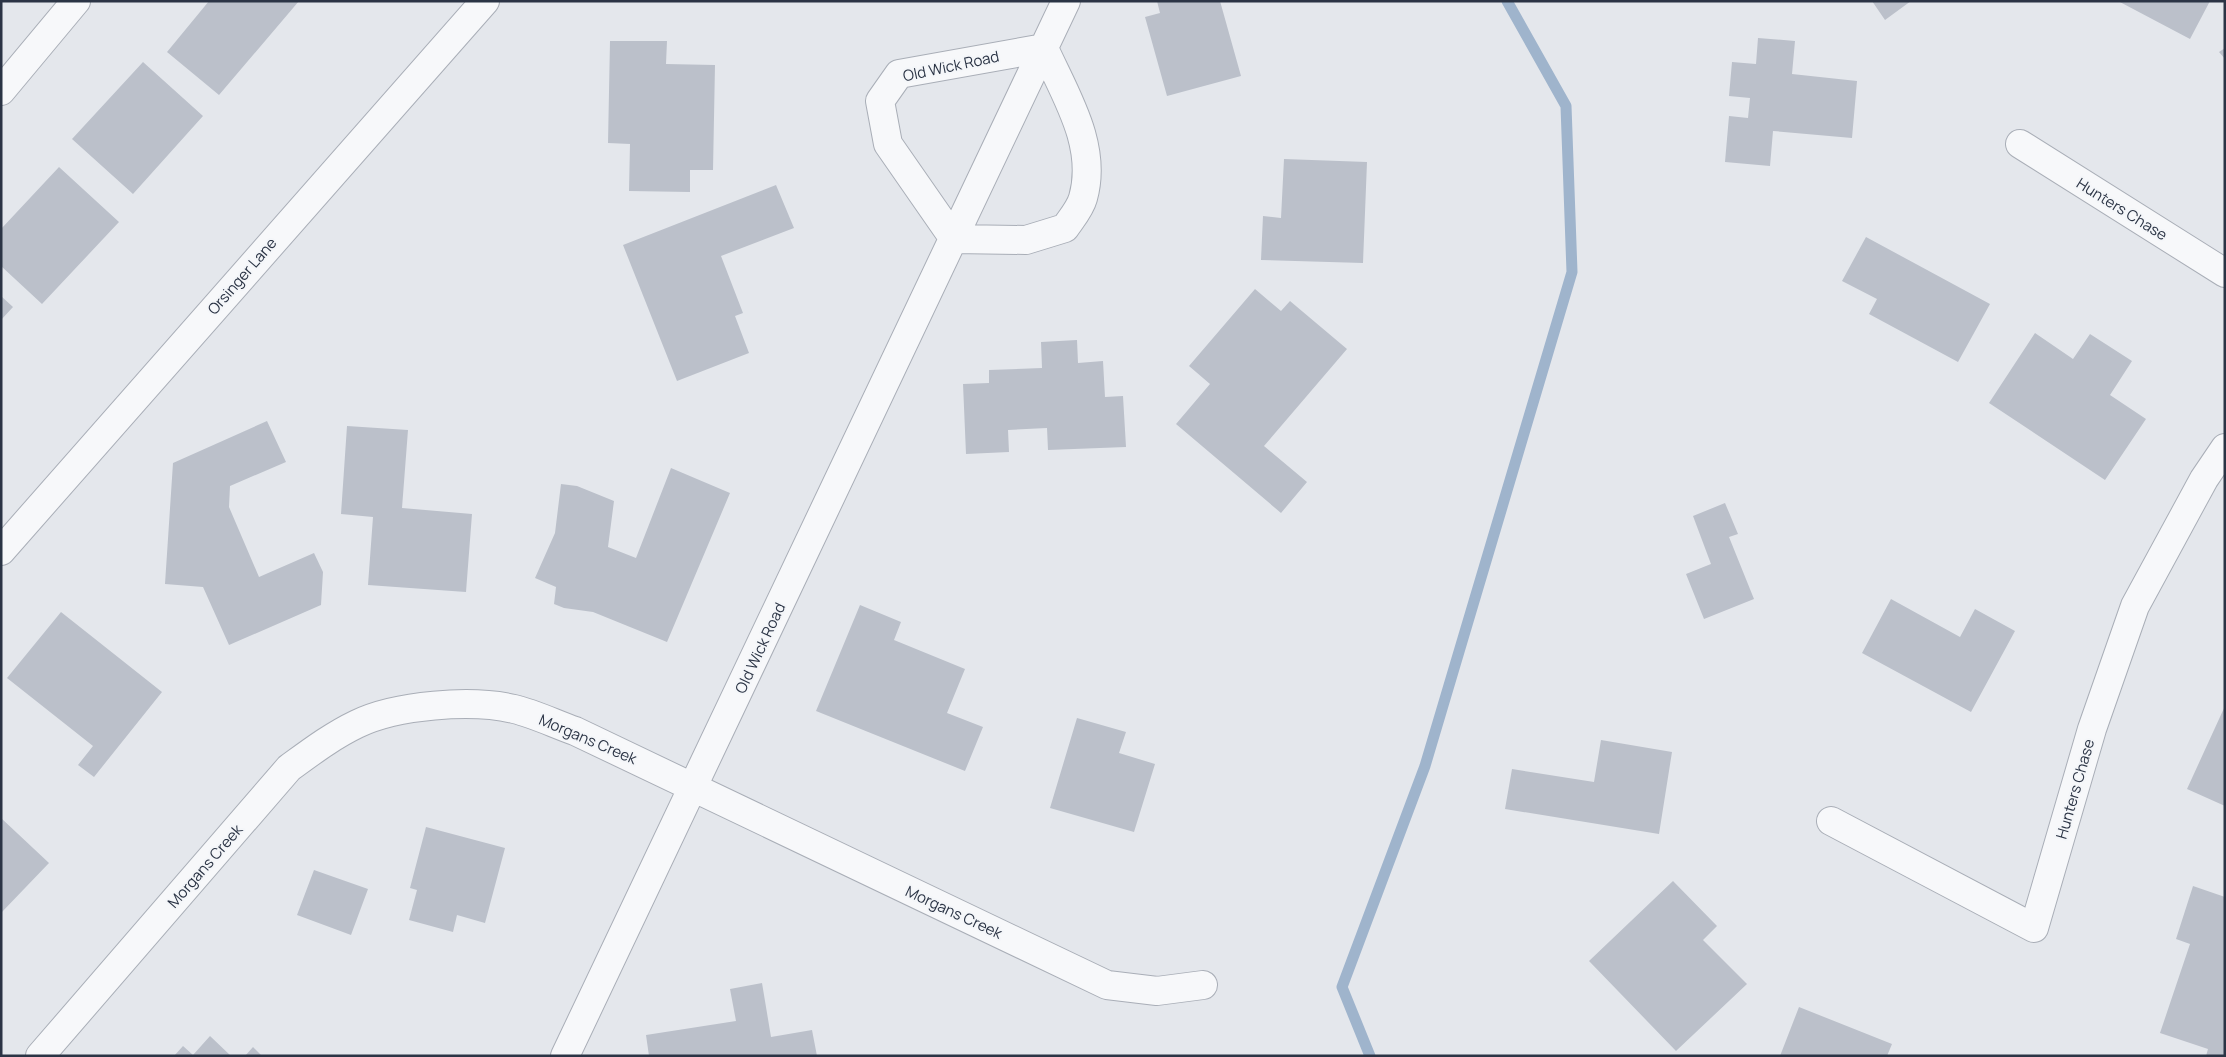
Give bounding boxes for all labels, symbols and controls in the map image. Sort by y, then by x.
street label: Old Wick Road [901,46,1001,86]
street label: Hunters Chase [2073,173,2172,245]
street label: Orsinger Lane [203,233,282,319]
street label: Old Wick Road [730,599,790,697]
street label: Morgans Creek [536,709,641,769]
street label: Hunters Chase [2051,736,2099,841]
street label: Morgans Creek [163,819,248,912]
street label: Morgans Creek [902,880,1006,944]

